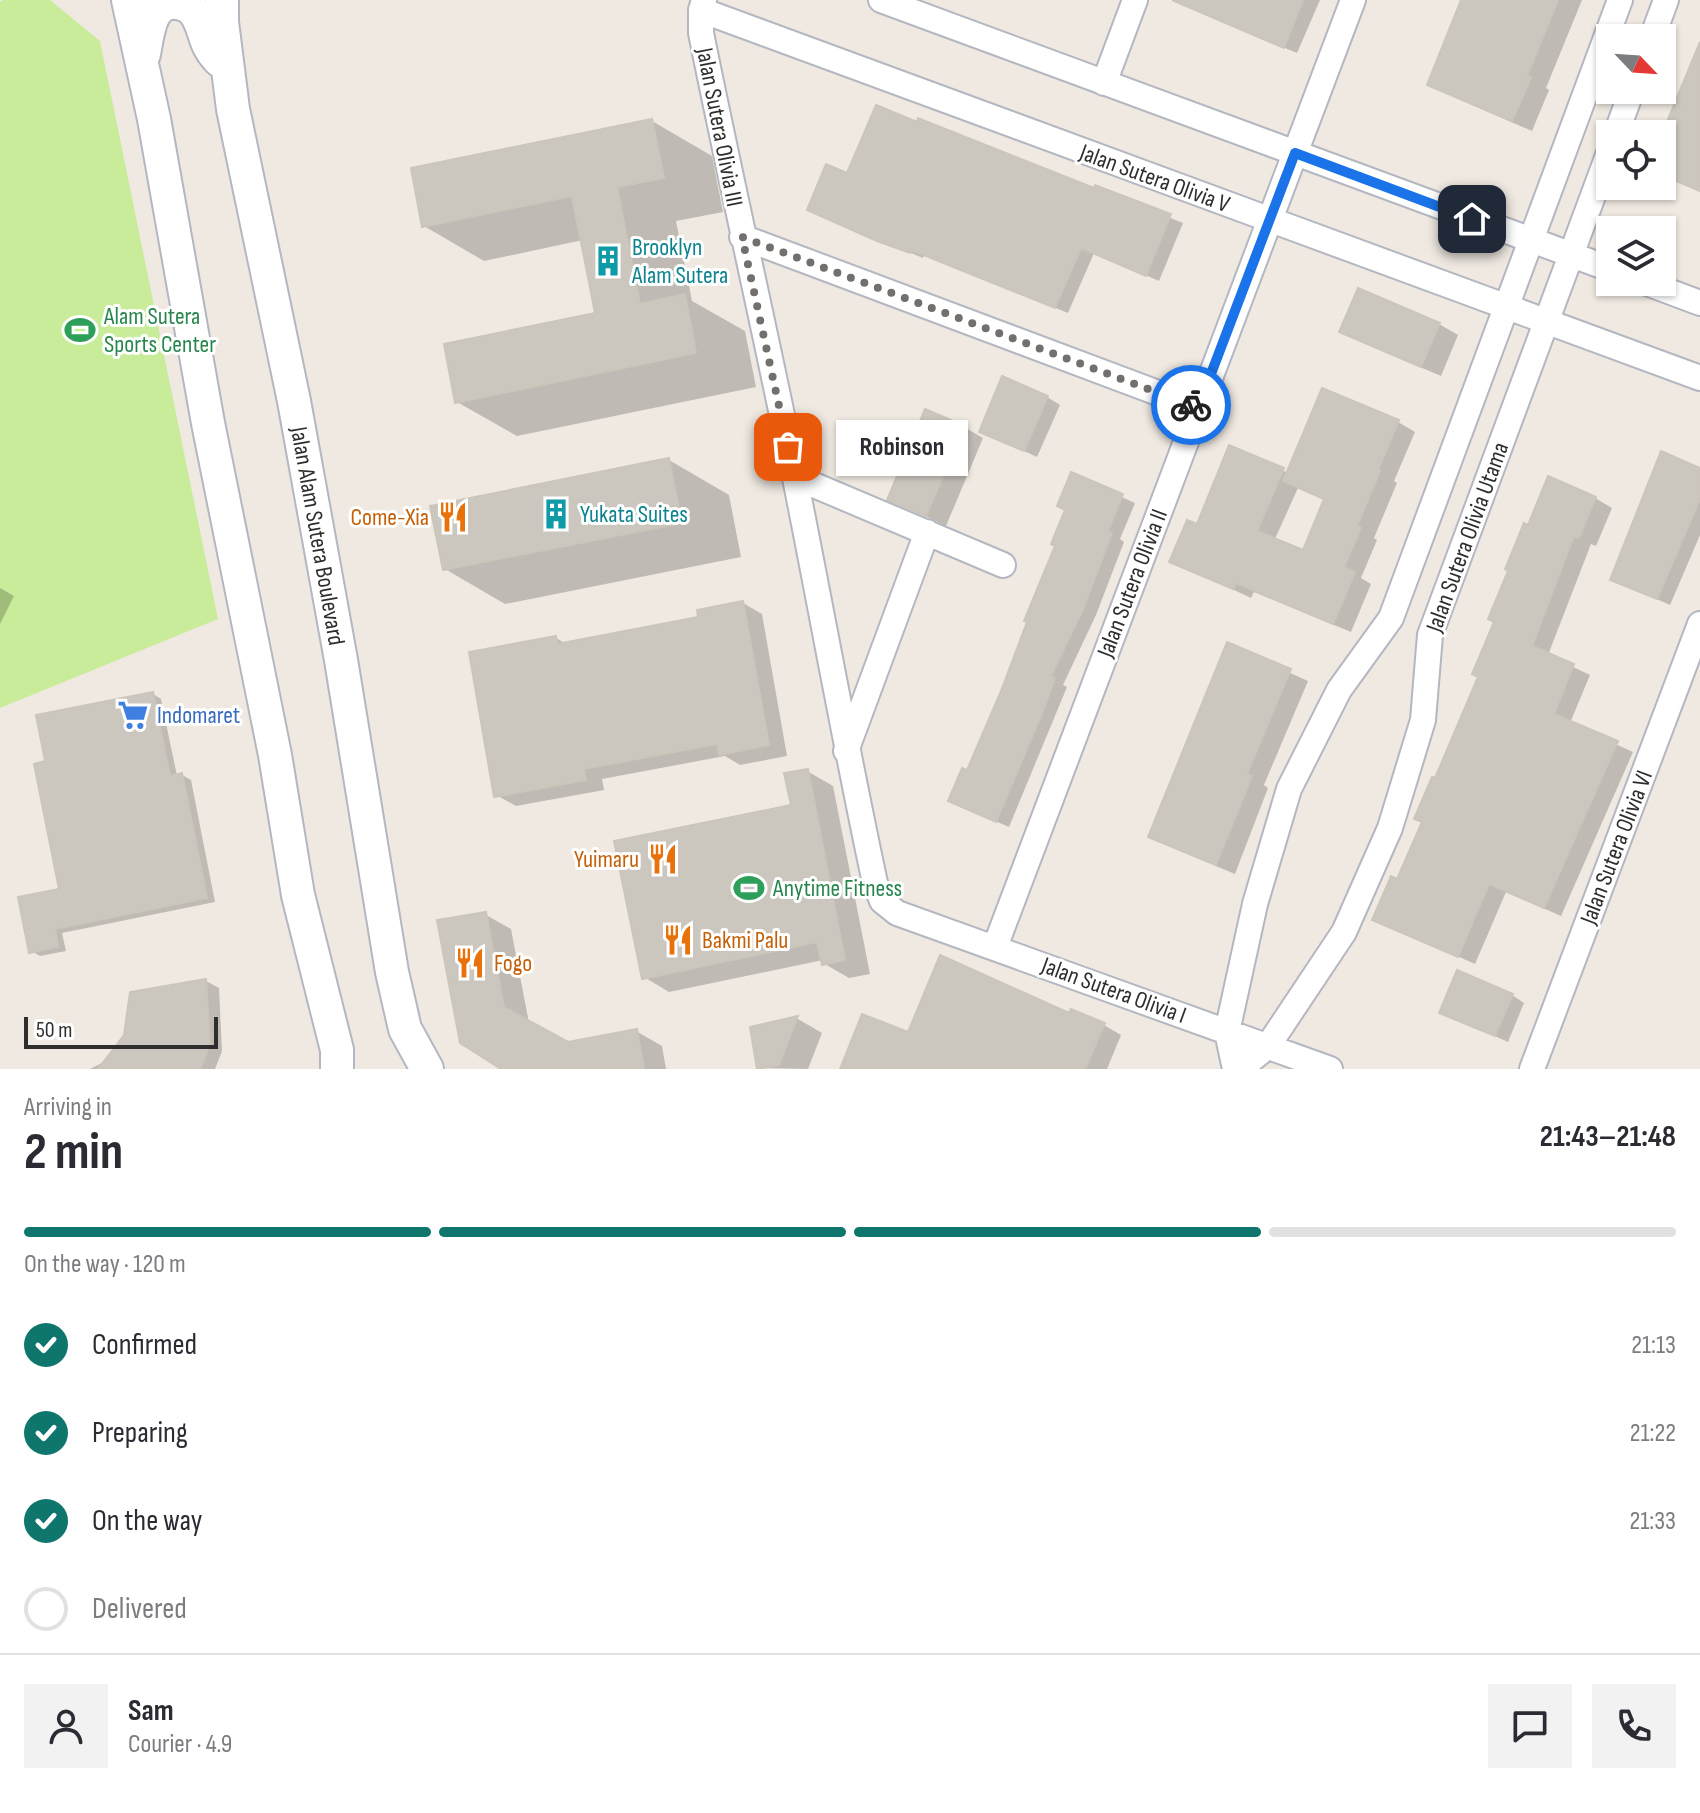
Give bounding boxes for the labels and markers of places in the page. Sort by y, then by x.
pin [1438,185,1506,253]
place label: Brooklyn Alam Sutera [631,233,728,290]
building icon: Brooklyn Alam Sutera [591,244,625,278]
place label: Alam Sutera Sports Center [103,302,216,359]
sports icon: Alam Sutera Sports Center [63,313,97,347]
pin [754,413,822,481]
callout: Robinson [836,419,968,475]
building icon: Yukata Suites [539,497,573,531]
restaurant icon: Come-Xia [436,500,470,534]
place label: Yukata Suites [580,500,688,529]
place label: Come-Xia [351,503,429,532]
supermarket icon: Indomaret [116,698,150,732]
place label: Indomaret [157,701,240,730]
restaurant icon: Yuimaru [646,842,680,876]
place label: Yuimaru [574,845,639,874]
sports icon: Anytime Fitness [732,871,766,905]
place label: Anytime Fitness [772,874,902,903]
restaurant icon: Bakmi Palu [661,923,695,957]
place label: Bakmi Palu [702,926,788,955]
restaurant icon: Fogo [453,946,487,980]
place label: Fogo [494,949,532,978]

